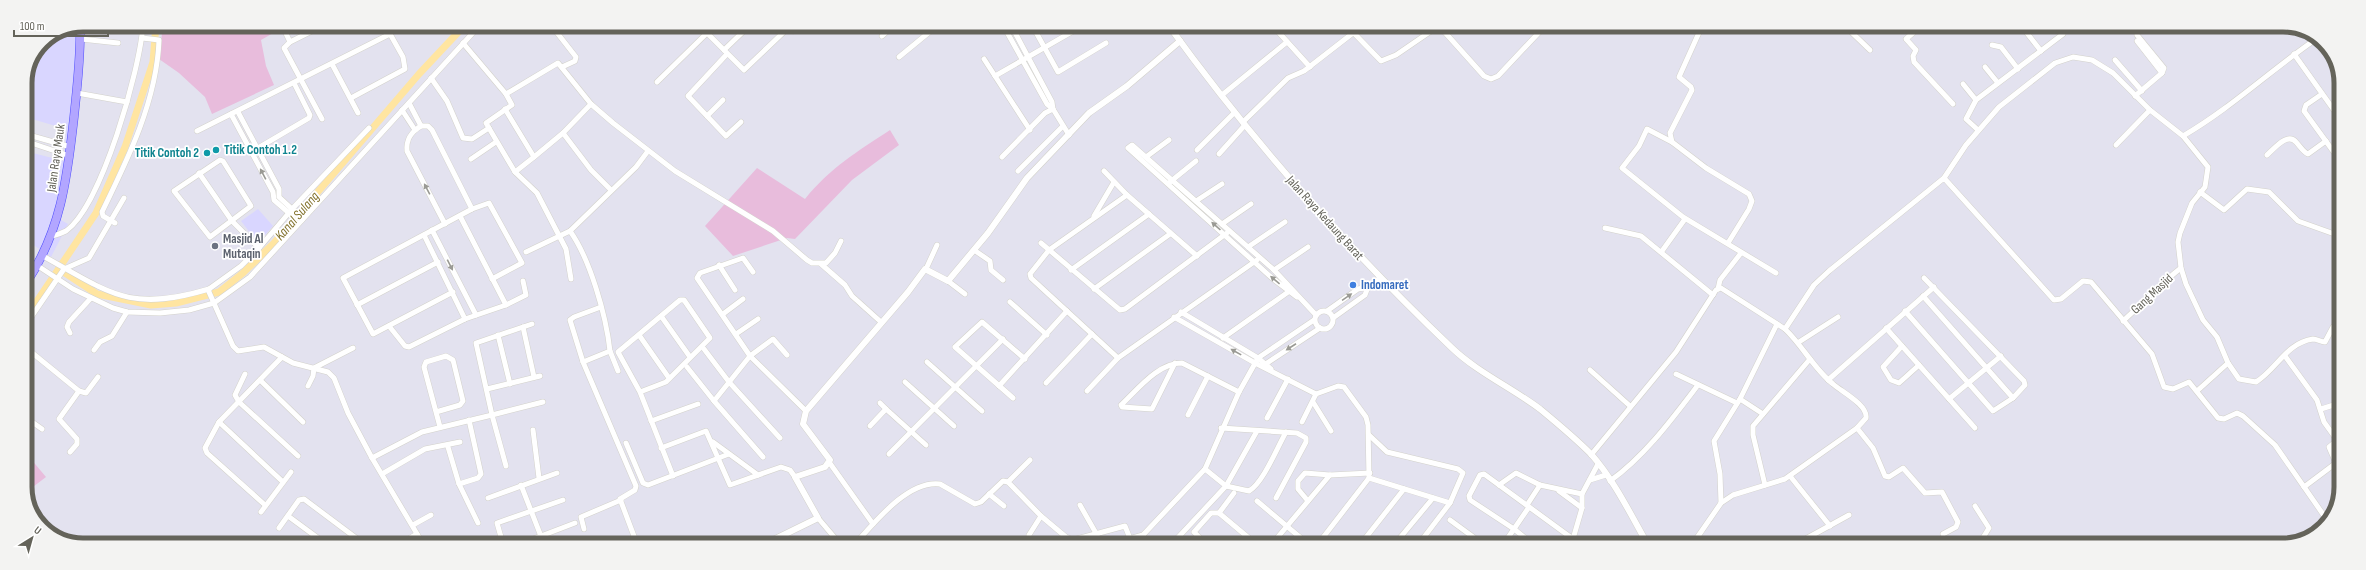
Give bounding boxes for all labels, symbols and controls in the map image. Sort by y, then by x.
scale bar [14,12,108,38]
text: 100 m [20,19,45,34]
street label: Jalan Raya Mauk [43,123,69,194]
place label: Titik Contoh 1.2 [224,142,297,158]
place label: Titik Contoh 2 [135,145,199,161]
marker: Titik Contoh 1.2 [211,145,221,155]
marker: Titik Contoh 2 [202,148,212,158]
one-way arrow [260,169,267,180]
street label: Jalan Raya Kedaung Barat [1282,172,1367,264]
one-way arrow [424,183,430,195]
water label: Kanal Sulang [271,188,323,244]
one-way arrow [1210,222,1221,231]
place label: Masjid Al Mutaqin [223,231,264,262]
marker: Masjid Al Mutaqin [210,241,220,251]
one-way arrow [447,259,454,271]
street label: Gang Masjid [2128,270,2176,318]
one-way arrow [1270,276,1280,285]
place label: Indomaret [1361,277,1409,293]
marker: Indomaret [1348,280,1358,290]
one-way arrow [1342,293,1352,301]
one-way arrow [1286,343,1296,351]
one-way arrow [1230,349,1242,356]
north arrow [12,518,52,558]
text: U [32,523,44,537]

